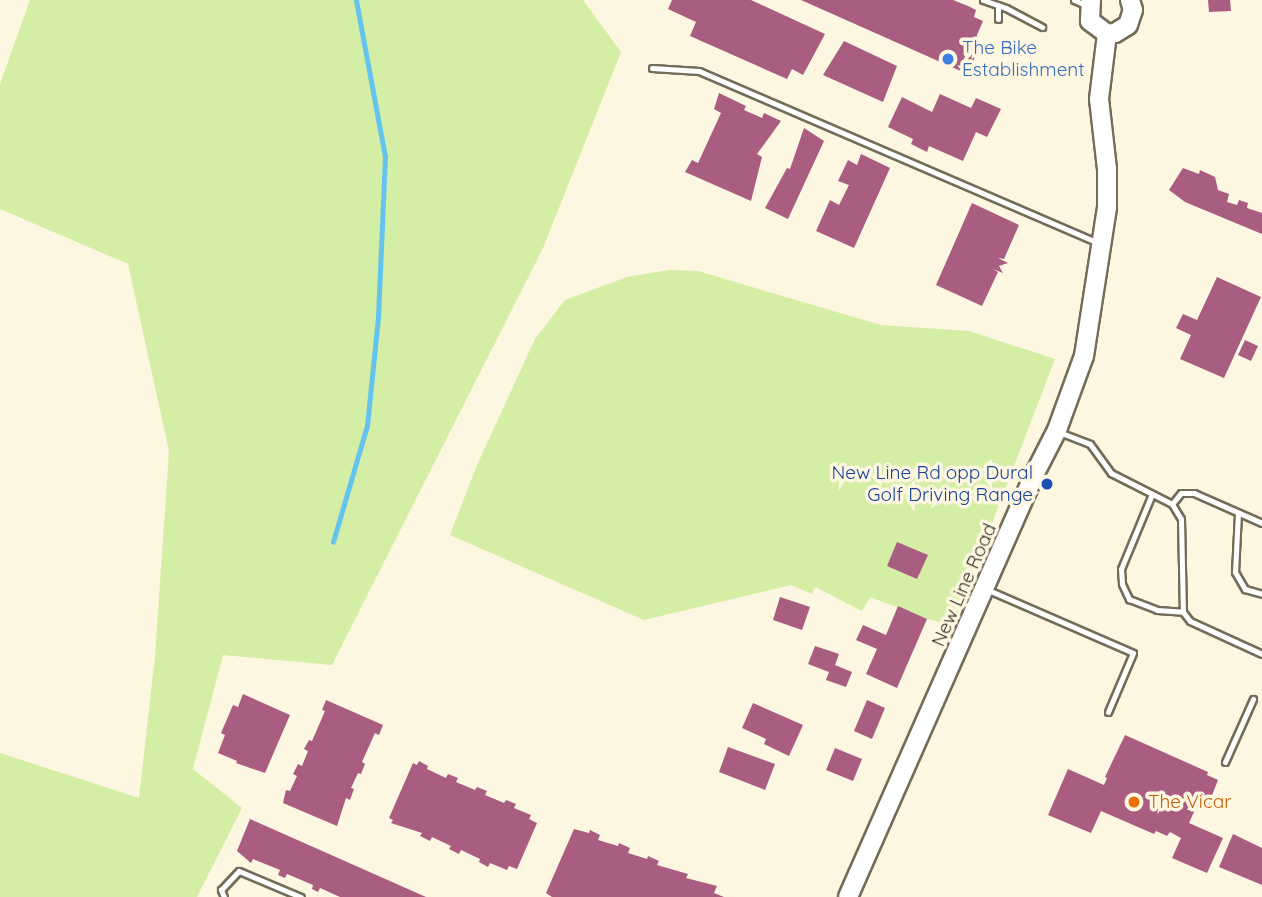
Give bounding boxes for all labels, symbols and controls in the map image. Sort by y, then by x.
place label: The Bike Establishment [962,37,1085,81]
marker: The Bike Establishment [940,51,956,67]
place label: New Line Rd opp Dural Golf Driving Range [831,462,1033,506]
marker: New Line Rd opp Dural Golf Driving Range [1039,476,1055,492]
street label: New Line Road [927,520,1001,650]
place label: The Vicar [1148,791,1232,813]
marker: The Vicar [1126,794,1142,810]

